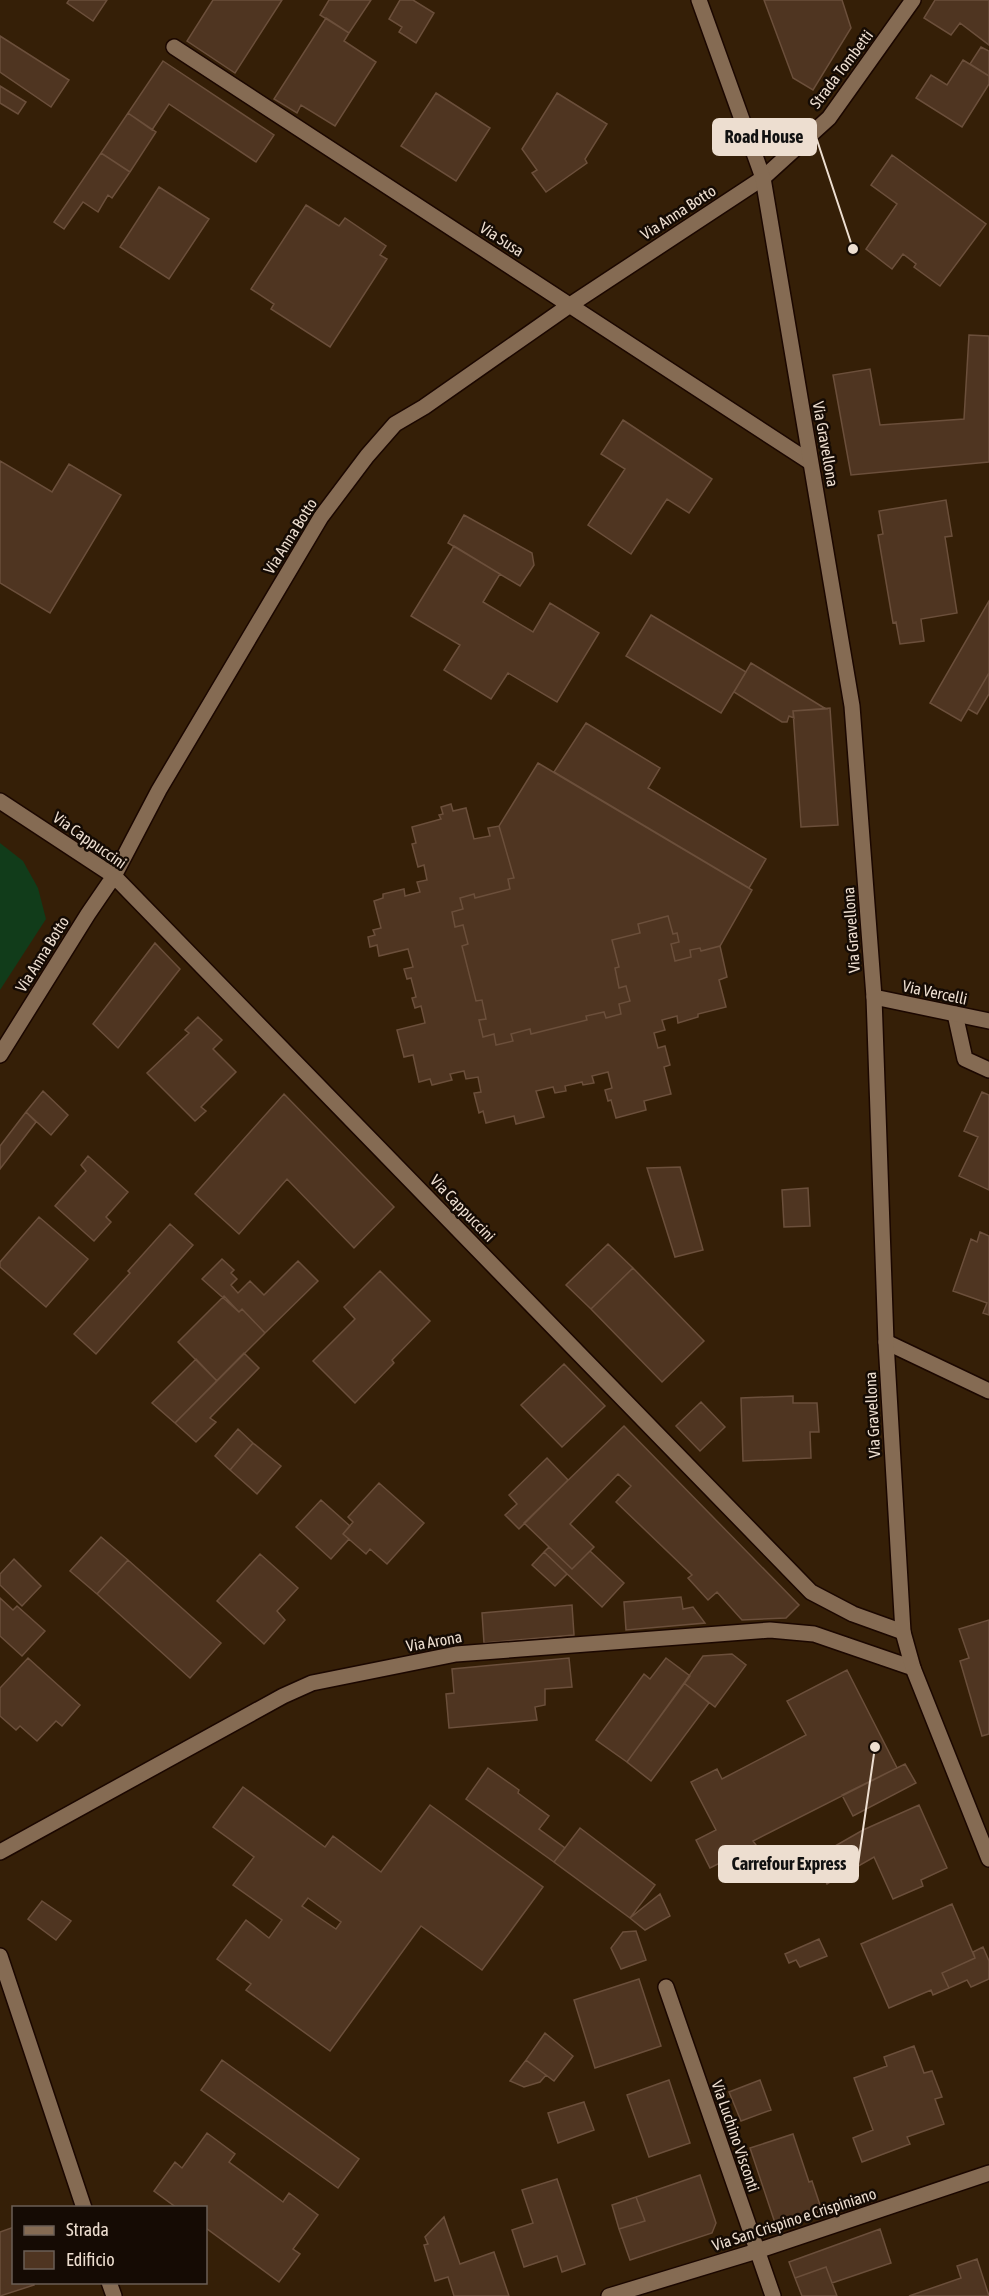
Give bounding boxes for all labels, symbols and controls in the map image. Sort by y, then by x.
street label: Strada Tombetti [806,26,876,112]
callout: Road House [713,119,816,155]
text: Road House [725,126,803,147]
street label: Via Anna Botto [637,181,719,243]
street label: Via Susa [477,218,527,260]
street label: Via Gravellona [810,400,842,488]
street label: Via Anna Botto [260,495,320,577]
street label: Via Cappuccini [49,808,130,873]
street label: Via Gravellona [839,886,863,974]
street label: Via Anna Botto [12,913,72,995]
street label: Via Vercelli [901,976,969,1008]
street label: Via Cappuccini [426,1171,499,1246]
street label: Via Gravellona [861,1371,883,1459]
street label: Via Arona [405,1627,463,1655]
callout: Carrefour Express [719,1846,858,1882]
text: Carrefour Express [732,1853,847,1874]
street label: Via Luchino Visconti [709,2078,763,2194]
street label: Via San Crispino e Crispiniano [710,2184,879,2255]
legend [12,2206,207,2284]
text: Strada [66,2219,109,2240]
text: Edificio [66,2249,115,2270]

